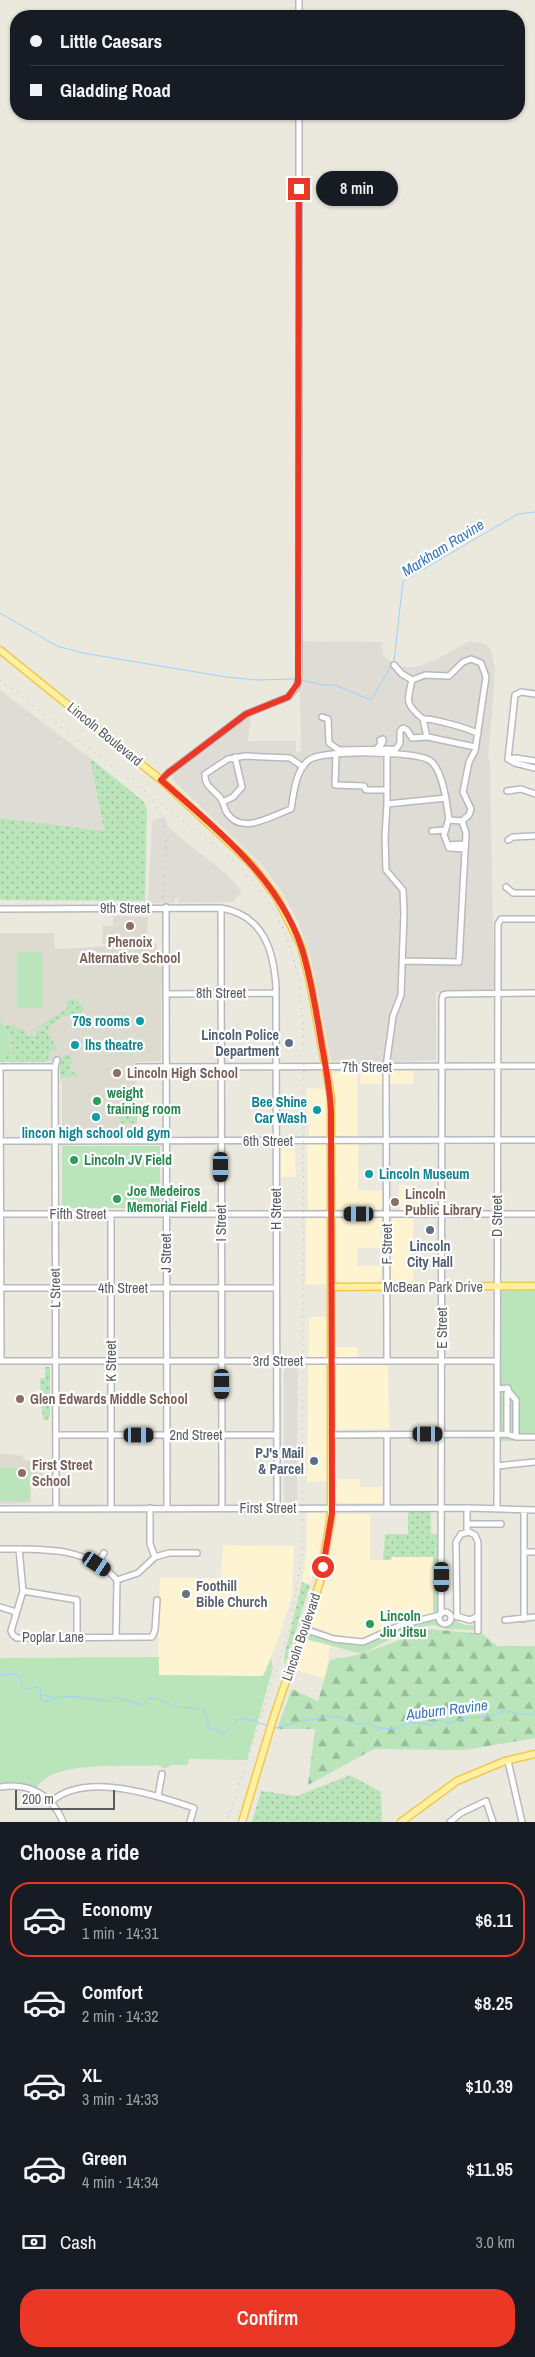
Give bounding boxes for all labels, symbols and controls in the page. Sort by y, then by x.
text: Little Caesars [60,28,162,54]
text: Gladding Road [60,77,171,103]
callout: 8 min [316,172,399,206]
text: 8 min [340,177,374,199]
route end [288,178,310,200]
water label: Markham Ravine [397,514,488,581]
street label: Lincoln Boulevard [64,698,146,770]
street label: 9th Street [100,899,150,917]
marker: Phenoix Alternative School [124,920,136,932]
place label: Phenoix Alternative School [80,933,180,967]
street label: 8th Street [196,984,246,1002]
place label: 70s rooms [73,1012,130,1030]
marker: 70s rooms [134,1015,146,1027]
place label: Lincoln Police Department [201,1026,279,1060]
place label: lhs theatre [85,1036,143,1054]
marker: Lincoln Police Department [283,1037,295,1049]
marker: lhs theatre [69,1039,81,1051]
street label: 7th Street [342,1058,392,1076]
place label: Lincoln High School [127,1064,238,1082]
marker: Lincoln High School [111,1067,123,1079]
place label: weight training room [107,1084,181,1118]
place label: Bee Shine Car Wash [251,1093,307,1127]
marker: weight training room [91,1095,103,1107]
marker: Bee Shine Car Wash [311,1104,323,1116]
marker: lincon high school old gym [90,1111,102,1123]
place label: lincon high school old gym [22,1124,170,1142]
street label: 6th Street [243,1132,293,1150]
place label: Lincoln JV Field [84,1151,172,1169]
car [213,1152,228,1182]
marker: Lincoln JV Field [68,1154,80,1166]
place label: Lincoln Museum [379,1165,470,1183]
marker: Lincoln Museum [363,1168,375,1180]
place label: Joe Medeiros Memorial Field [127,1182,207,1216]
place label: Lincoln Public Library [405,1185,482,1219]
street label: H Street [267,1188,285,1230]
marker: Joe Medeiros Memorial Field [111,1193,123,1205]
street label: D Street [488,1195,506,1237]
marker: Lincoln Public Library [389,1196,401,1208]
street label: I Street [212,1204,230,1242]
street label: Fifth Street [50,1205,106,1223]
car [344,1207,374,1222]
street label: F Street [378,1224,396,1264]
marker: Lincoln City Hall [424,1224,436,1236]
street label: J Street [157,1233,175,1273]
place label: Lincoln City Hall [407,1237,453,1271]
street label: L Street [46,1268,64,1308]
street label: McBean Park Drive [383,1278,483,1296]
street label: 4th Street [98,1279,148,1297]
street label: E Street [433,1307,451,1349]
street label: K Street [102,1340,120,1382]
street label: 3rd Street [253,1352,303,1370]
car [214,1369,229,1399]
place label: Glen Edwards Middle School [30,1390,188,1408]
marker: Glen Edwards Middle School [14,1393,26,1405]
street label: 2nd Street [170,1426,222,1444]
car [413,1427,443,1442]
car [124,1428,154,1443]
place label: PJ's Mail & Parcel [255,1444,304,1478]
marker: PJ's Mail & Parcel [308,1455,320,1467]
place label: First Street School [32,1456,93,1490]
marker: First Street School [16,1467,28,1479]
street label: First Street [240,1499,296,1517]
car [80,1549,113,1579]
route start [312,1556,334,1578]
car [434,1562,449,1592]
place label: Foothill Bible Church [196,1577,267,1611]
marker: Foothill Bible Church [180,1588,192,1600]
street label: Lincoln Boulevard [278,1591,324,1683]
place label: Lincoln Jiu Jitsu [380,1607,427,1641]
marker: Lincoln Jiu Jitsu [364,1618,376,1630]
street label: Poplar Lane [22,1628,84,1646]
water label: Auburn Ravine [404,1694,489,1725]
scale bar [15,1787,115,1810]
text: 200 m [22,1790,54,1808]
text: Choose a ride [20,1837,139,1867]
text: Economy [82,1896,152,1922]
icon: car [22,1897,67,1942]
text: $6.11 [475,1907,513,1933]
text: 1 min · 14:31 [82,1922,159,1944]
text: Comfort [82,1979,143,2005]
icon: car [22,1980,67,2025]
text: $8.25 [474,1990,513,2016]
text: 2 min · 14:32 [82,2005,159,2027]
text: XL [82,2062,102,2088]
icon: car [22,2063,67,2108]
text: $10.39 [465,2073,513,2099]
text: 3 min · 14:33 [82,2088,159,2110]
text: Green [82,2145,127,2171]
icon: car [22,2146,67,2191]
text: $11.95 [466,2156,513,2182]
text: 4 min · 14:34 [82,2171,159,2193]
icon: cash [20,2228,48,2256]
text: Cash [60,2229,96,2255]
text: 3.0 km [476,2231,515,2253]
button: Confirm [20,2289,515,2347]

